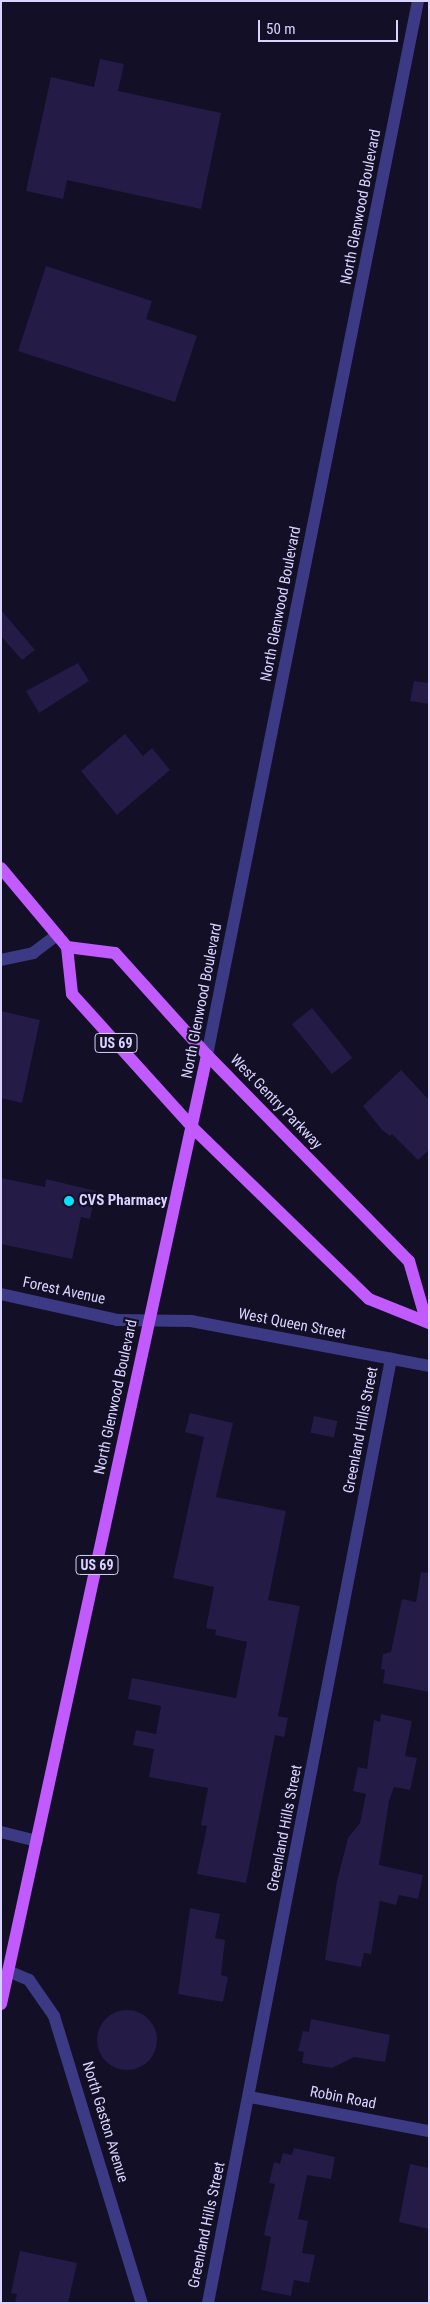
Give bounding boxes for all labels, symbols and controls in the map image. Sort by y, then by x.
scale bar [260,10,400,42]
text: 50 m [266,20,296,38]
street label: North Glenwood Boulevard [337,128,385,286]
street label: North Glenwood Boulevard [257,525,305,683]
street label: North Glenwood Boulevard [178,922,226,1080]
road number: US 69 [94,1032,138,1054]
street label: West Gentry Parkway [226,1051,326,1153]
place label: CVS Pharmacy [79,1192,167,1210]
marker: CVS Pharmacy [63,1195,75,1207]
street label: Forest Avenue [21,1273,107,1309]
street label: West Queen Street [237,1305,347,1343]
street label: North Glenwood Boulevard [91,1318,141,1476]
street label: Greenland Hills Street [340,1365,382,1495]
road number: US 69 [74,1554,120,1576]
street label: Greenland Hills Street [264,1763,306,1893]
street label: North Gaston Avenue [78,2059,132,2185]
street label: Robin Road [308,2083,378,2113]
street label: Greenland Hills Street [185,2160,229,2290]

